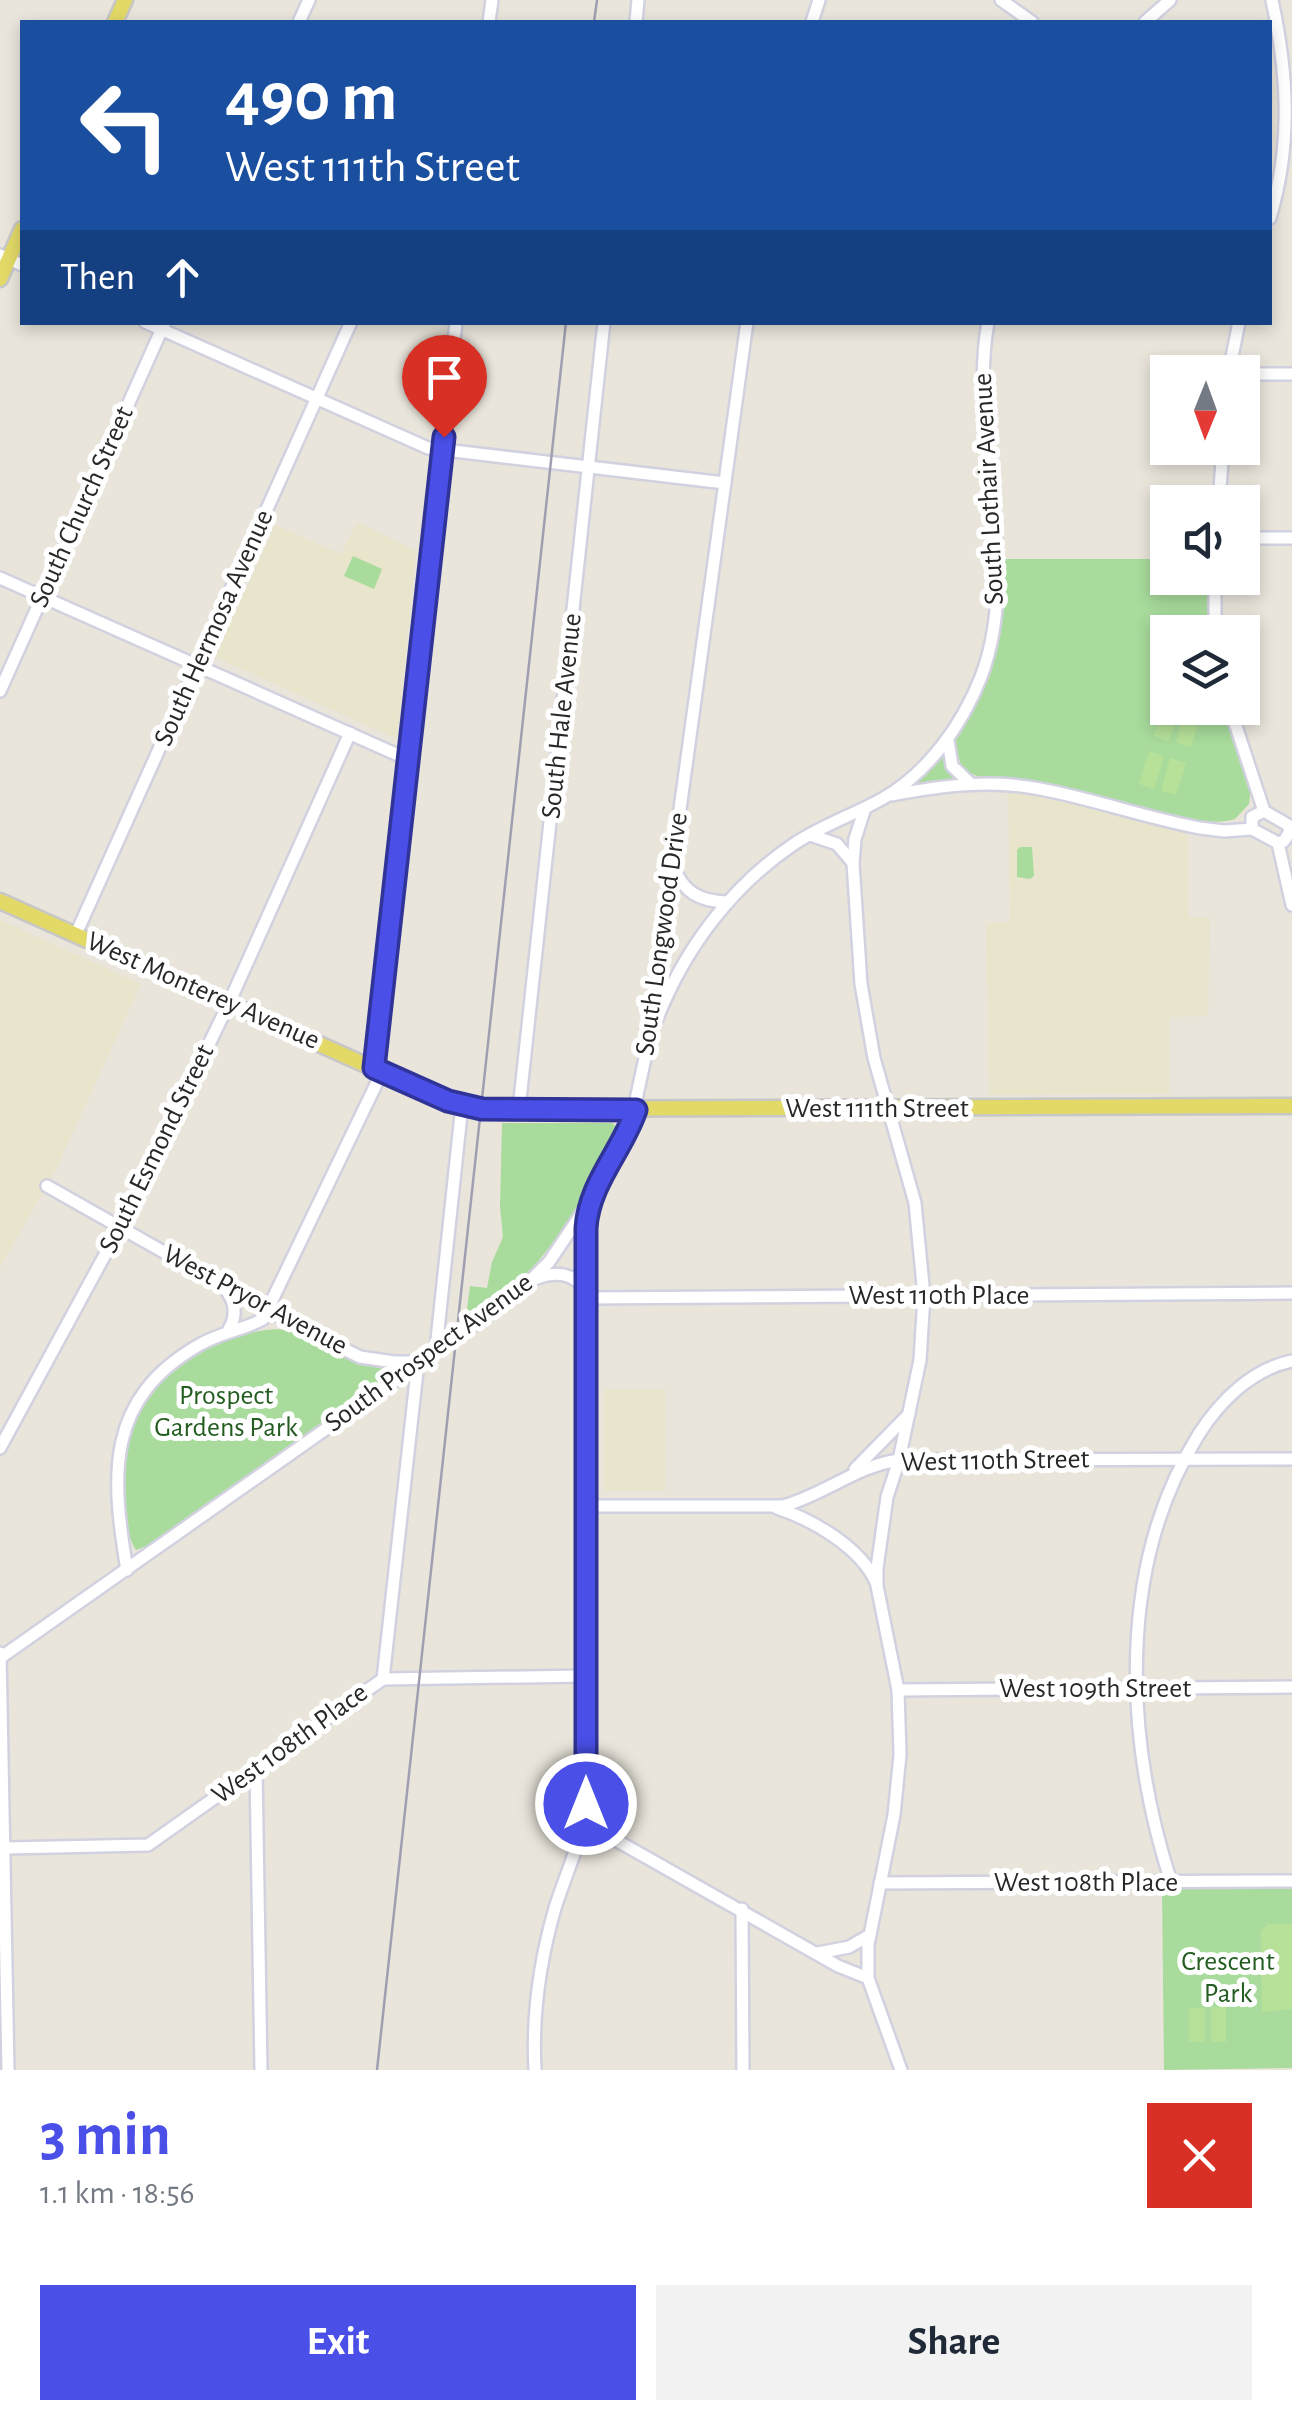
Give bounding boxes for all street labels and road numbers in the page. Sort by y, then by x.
street label: South Lothair Avenue [969,372,1009,606]
street label: South Church Street [25,402,139,612]
street label: South Hermosa Avenue [149,506,279,750]
street label: South Hale Avenue [537,612,587,820]
street label: South Longwood Drive [631,811,693,1057]
street label: West Monterey Avenue [82,927,324,1055]
street label: South Esmond Street [94,1040,220,1258]
street label: West 111th Street [785,1095,969,1123]
street label: West Pryor Avenue [158,1240,352,1360]
street label: South Prospect Avenue [320,1268,538,1438]
street label: West 110th Place [849,1282,1029,1310]
street label: West 110th Street [900,1445,1090,1477]
street label: West 109th Street [999,1675,1191,1703]
street label: West 108th Place [207,1678,373,1810]
street label: West 108th Place [994,1869,1178,1897]

